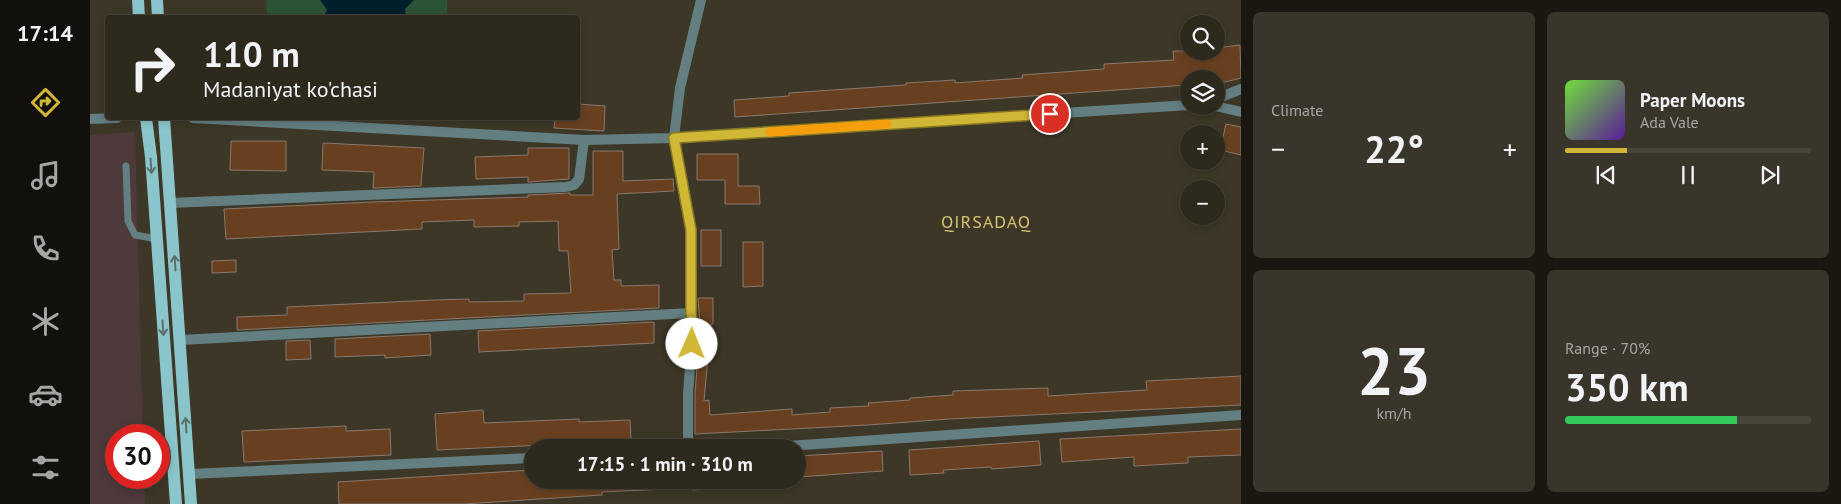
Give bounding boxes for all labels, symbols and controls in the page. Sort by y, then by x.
map controls [1180,15,1225,225]
button: search [1180,15,1225,60]
text: 17:14 [17,19,73,47]
text: 110 m [203,31,300,77]
icon: right [120,35,185,100]
button: layers [1180,70,1225,115]
text: Madaniyat ko'chasi [203,75,378,103]
icon: directions [28,85,63,120]
text: Paper Moons [1640,88,1745,112]
pin [1029,93,1071,135]
icon: arrive [1036,100,1064,128]
text: Climate [1271,100,1323,120]
text: Ada Vale [1640,112,1699,132]
text: 22° [1364,124,1424,173]
button: + [1180,125,1225,170]
text: − [1271,130,1285,167]
text: + [1503,130,1517,167]
icon: music [28,158,63,193]
one-way arrow [147,158,156,174]
icon: previous [1592,161,1620,189]
icon: pause [1674,161,1702,189]
icon: next [1756,161,1784,189]
button: − [1180,180,1225,225]
district label: QIRSADAQ [941,210,1031,233]
icon: phone [28,231,63,266]
one-way arrow [170,256,179,272]
icon: climate [28,304,63,339]
position arrow [665,317,717,369]
one-way arrow [159,320,168,336]
text: 23 [1357,328,1431,412]
text: Range · 70% [1565,338,1650,358]
text: 350 km [1565,362,1689,411]
icon: car [28,377,63,412]
text: km/h [1376,403,1412,423]
one-way arrow [182,418,191,434]
speed limit sign: 30 [105,424,170,489]
icon: filters [28,450,63,485]
text: 17:15 · 1 min · 310 m [577,452,753,476]

